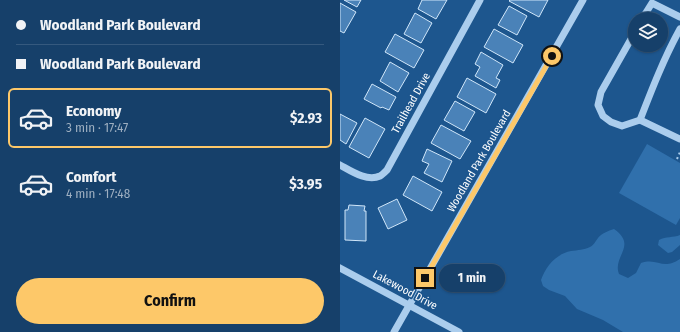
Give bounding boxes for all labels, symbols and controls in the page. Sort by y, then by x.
map controls [628,12,668,52]
button: layers [628,12,668,52]
text: Woodland Park Boulevard [40,16,201,34]
route start [543,47,561,65]
text: Woodland Park Boulevard [40,55,201,73]
street label: Trailhead Drive [389,70,433,136]
icon: car [18,100,54,136]
text: Economy [66,102,121,120]
street label: Woodland Park Boulevard [444,108,514,214]
text: $2.93 [290,109,322,127]
text: 3 min · 17:47 [66,120,128,135]
icon: car [18,166,54,202]
text: Comfort [66,168,117,186]
text: $3.95 [289,175,322,193]
text: 4 min · 17:48 [66,186,130,201]
callout: 1 min [439,264,505,292]
street label: Lakewood Drive [371,268,439,312]
route end [416,269,434,287]
text: 1 min [458,270,486,285]
button: Confirm [16,278,324,324]

